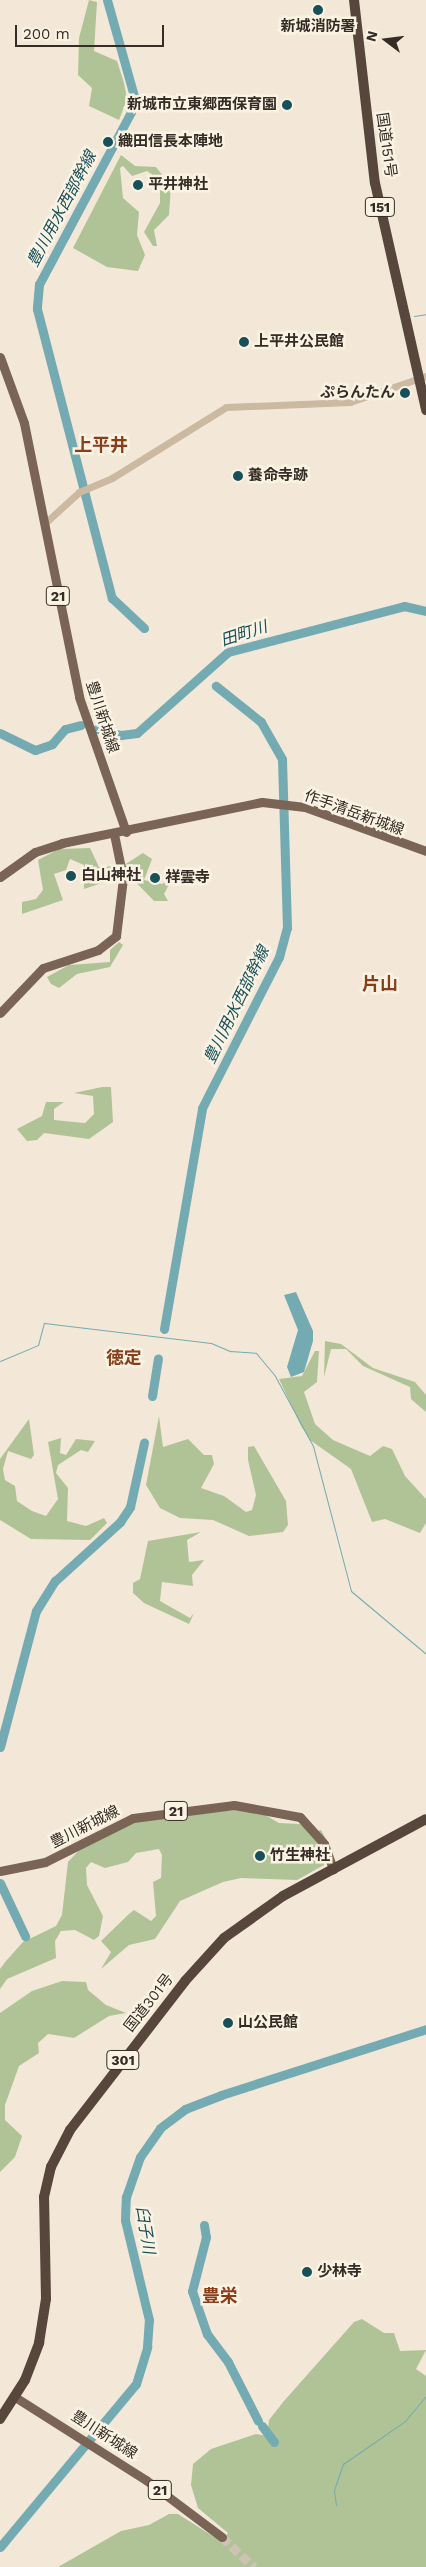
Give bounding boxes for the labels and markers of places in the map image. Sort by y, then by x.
marker: 新城消防署 [312,4,324,16]
place label: 新城消防署 [281,18,355,36]
place label: 新城市立東郷西保育園 [127,96,277,114]
marker: 新城市立東郷西保育園 [281,99,293,111]
place label: 織田信長本陣地 [118,133,223,151]
marker: 織田信長本陣地 [102,136,114,148]
place label: 平井神社 [148,176,208,194]
marker: 平井神社 [132,179,144,191]
place label: 上平井公民館 [254,333,344,351]
marker: 上平井公民館 [238,336,250,348]
place label: ぷらんたん [320,384,395,402]
marker: ぷらんたん [399,387,411,399]
place label: 養命寺跡 [248,467,308,485]
marker: 養命寺跡 [232,470,244,482]
place label: 白山神社 [81,867,141,885]
place label: 祥雲寺 [165,869,210,887]
marker: 白山神社 [65,870,77,882]
marker: 祥雲寺 [149,872,161,884]
place label: 竹生神社 [270,1847,330,1865]
marker: 竹生神社 [254,1850,266,1862]
place label: 山公民館 [238,2014,298,2032]
marker: 山公民館 [222,2017,234,2029]
place label: 少林寺 [317,2263,362,2281]
marker: 少林寺 [301,2266,313,2278]

